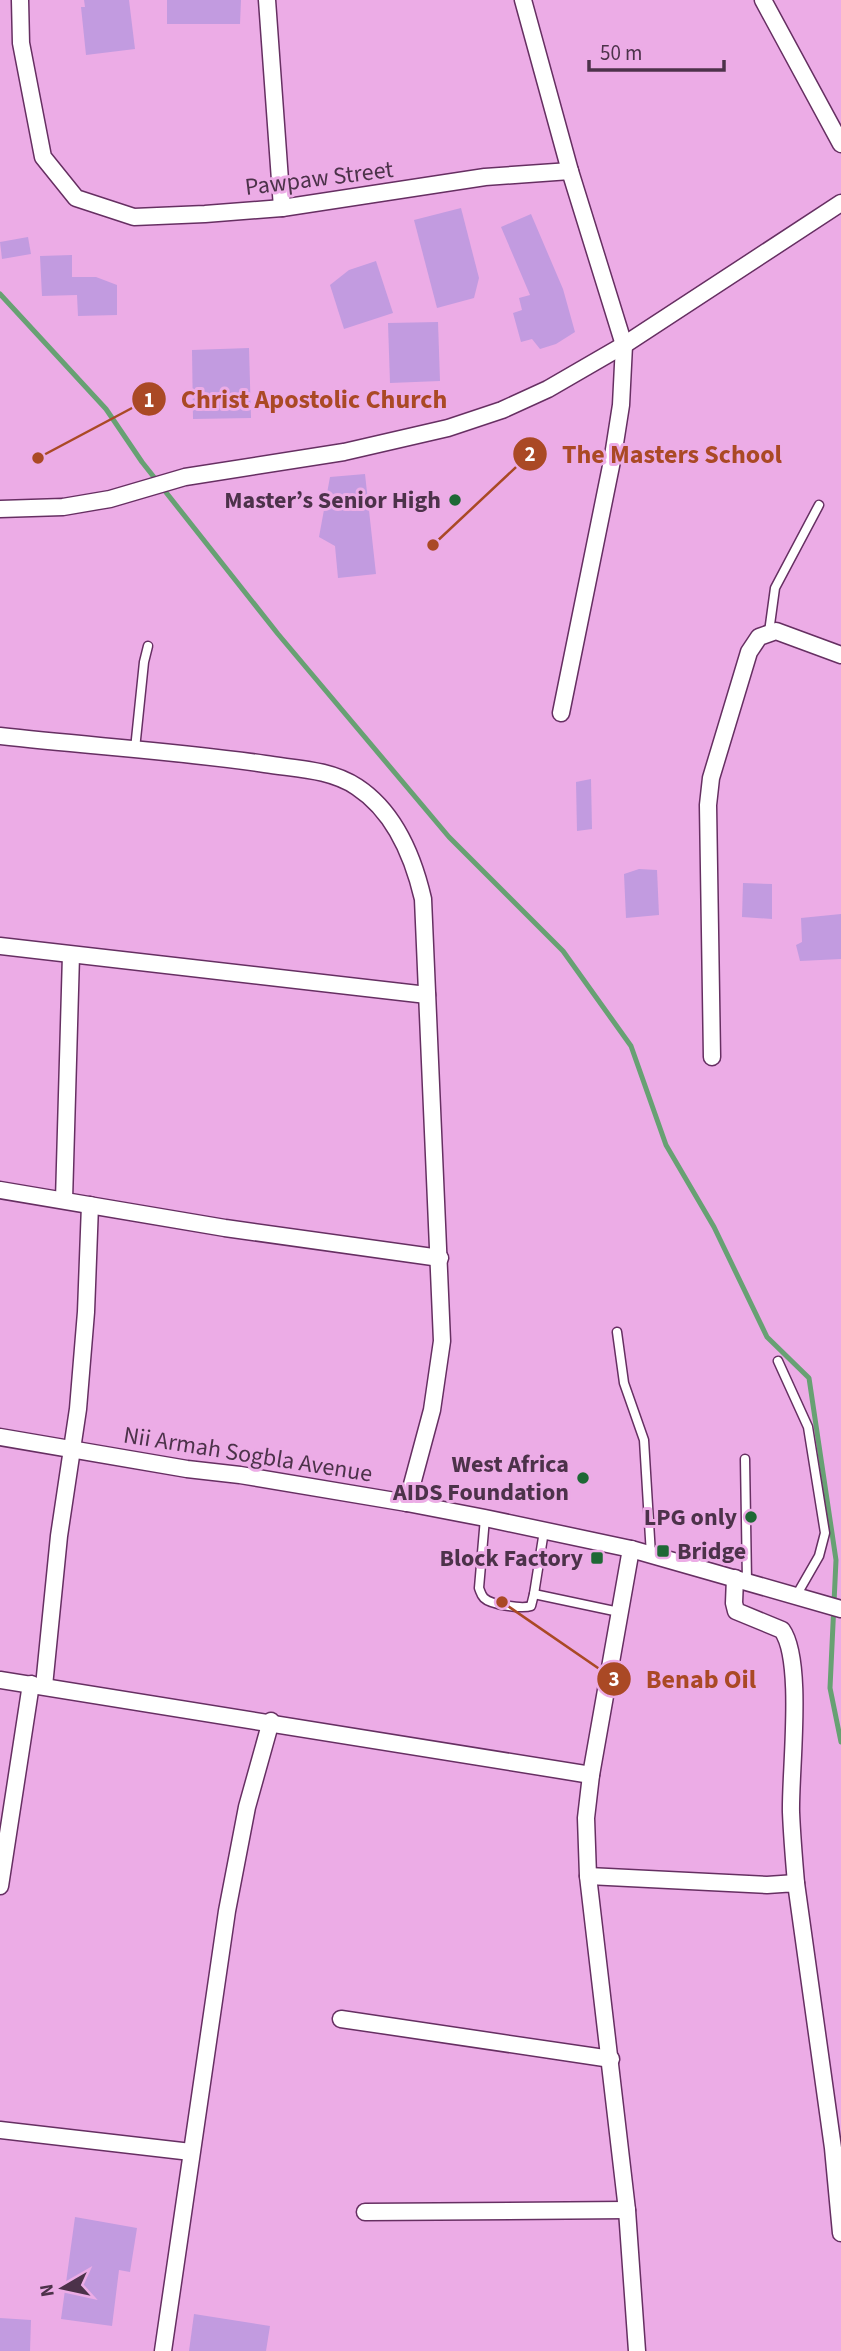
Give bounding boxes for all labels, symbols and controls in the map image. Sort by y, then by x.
scale bar [589,28,724,72]
text: 50 m [600,38,642,68]
street label: Pawpaw Street [243,152,395,205]
callout: Christ Apostolic Church [132,376,461,423]
text: Christ Apostolic Church [181,381,447,418]
text: 1 [143,385,155,415]
callout: The Masters School [513,430,796,477]
text: The Masters School [562,436,783,473]
text: 2 [524,439,536,469]
place label: Master’s Senior High [224,483,441,518]
marker: Master’s Senior High [447,492,463,508]
street label: Nii Armah Sogbla Avenue [121,1418,375,1491]
place label: West Africa AIDS Foundation [392,1447,569,1510]
marker: West Africa AIDS Foundation [575,1470,591,1486]
place label: LPG only [644,1500,737,1535]
marker: LPG only [743,1509,759,1525]
place label: Bridge [677,1534,746,1569]
place label: Block Factory [440,1541,583,1576]
marker: Bridge [655,1543,671,1559]
marker: Block Factory [589,1550,605,1566]
callout: Benab Oil [597,1655,770,1702]
text: Benab Oil [646,1661,757,1698]
text: 3 [608,1664,620,1694]
north arrow [28,2253,98,2323]
text: N [33,2282,62,2299]

